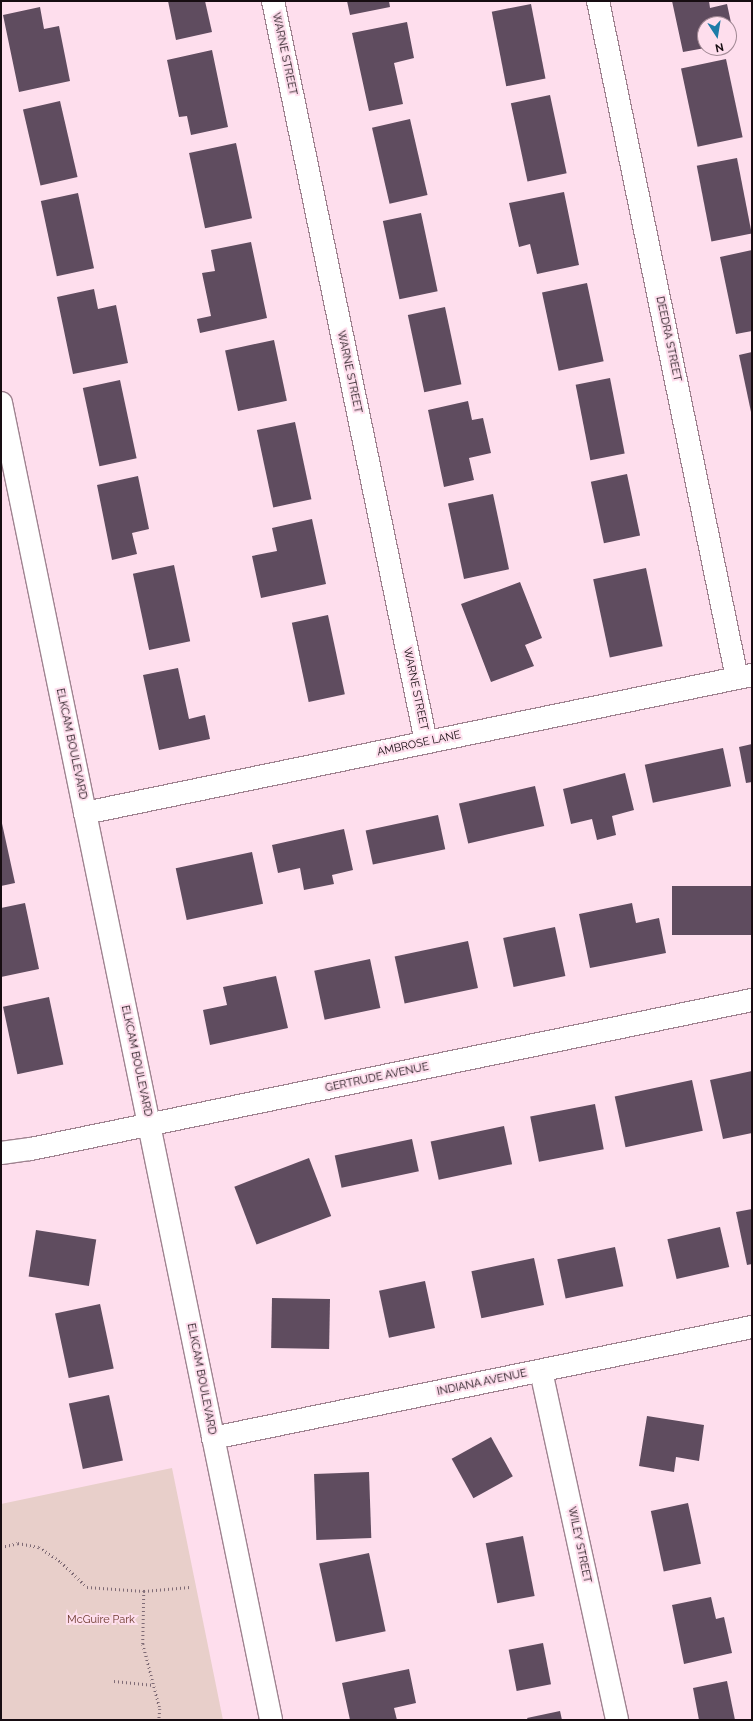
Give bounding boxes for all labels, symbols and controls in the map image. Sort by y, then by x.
street label: WARNE STREET [269,11,299,97]
north arrow [697,16,737,56]
text: N [714,40,725,54]
street label: DEEDRA STREET [652,295,684,383]
street label: WARNE STREET [334,329,364,415]
street label: WARNE STREET [400,646,430,732]
street label: ELKCAM BOULEVARD [53,687,89,801]
street label: AMBROSE LANE [376,729,462,759]
street label: ELKCAM BOULEVARD [118,1004,154,1118]
street label: GERTRUDE AVENUE [324,1061,430,1095]
street label: ELKCAM BOULEVARD [184,1322,218,1436]
street label: INDIANA AVENUE [435,1367,529,1399]
street label: WILEY STREET [564,1505,594,1585]
park label: McGuire Park [67,1613,135,1627]

